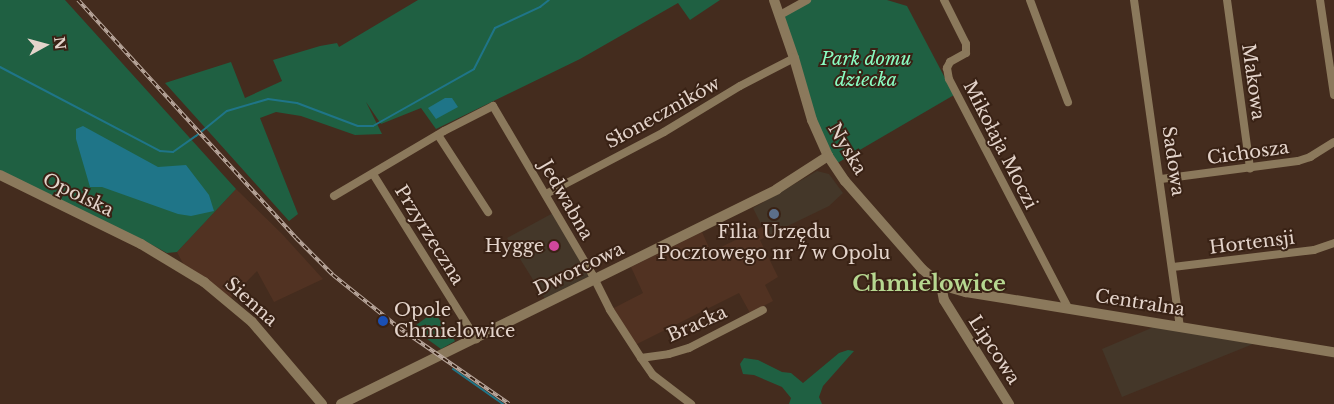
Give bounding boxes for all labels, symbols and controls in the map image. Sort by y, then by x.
north arrow [20,20,70,70]
text: N [50,36,70,51]
street label: Makowa [1237,43,1269,121]
park label: Park domu dziecka [821,49,911,92]
street label: Słoneczników [602,73,724,153]
street label: Mikołaja Moczi [958,77,1042,213]
street label: Nyska [823,119,871,179]
street label: Sadowa [1157,125,1189,197]
street label: Cichosza [1206,137,1290,169]
street label: Jedwabna [535,156,597,244]
street label: Opolska [39,169,117,221]
street label: Przyrzeczna [390,181,468,289]
marker: Filia Urzędu Pocztowego nr 7 w Opolu [768,208,780,220]
place label: Filia Urzędu Pocztowego nr 7 w Opolu [657,222,891,264]
street label: Hortensji [1208,227,1296,259]
place label: Hygge [485,235,544,257]
street label: Dworcowa [531,238,627,300]
marker: Hygge [548,240,560,252]
district label: Chmielowice [852,271,1006,297]
street label: Sienna [220,273,282,331]
street label: Centralna [1094,285,1186,321]
place label: Opole Chmielowice [394,300,515,342]
street label: Bracka [664,301,730,347]
street label: Lipcowa [964,312,1024,388]
marker: Opole Chmielowice [376,314,390,328]

